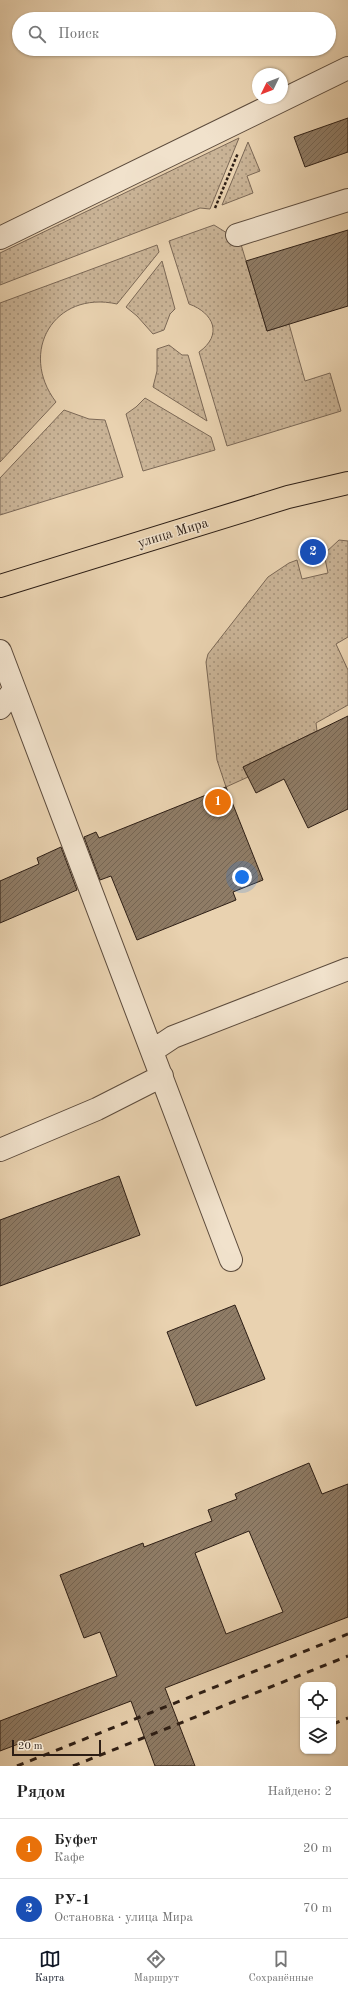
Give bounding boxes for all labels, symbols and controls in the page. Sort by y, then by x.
search box [12,12,336,56]
icon: search [26,23,48,45]
text: Поиск [58,27,99,42]
north arrow [252,68,288,104]
street label: улица Мира [136,516,210,550]
pin: 2 [300,537,326,567]
pin: 1 [205,787,231,817]
your location [232,867,252,887]
map controls [300,1682,336,1754]
button: locate [300,1682,336,1718]
button: layers [300,1718,336,1754]
scale bar [12,1738,101,1757]
text: 20 m [18,1741,43,1752]
text: Рядом [16,1784,65,1801]
text: Найдено: 2 [268,1785,332,1798]
text: Буфет [54,1833,98,1848]
text: 1 [25,1842,33,1855]
text: 20 m [303,1842,332,1855]
text: Кафе [54,1851,85,1864]
text: РУ-1 [54,1893,90,1908]
text: 2 [25,1902,33,1915]
text: 70 m [303,1902,332,1915]
text: Остановка · улица Мира [54,1911,193,1924]
tab: Карта [35,1948,64,1986]
tab: Маршрут [134,1948,179,1986]
tab: Сохранённые [248,1948,313,1986]

